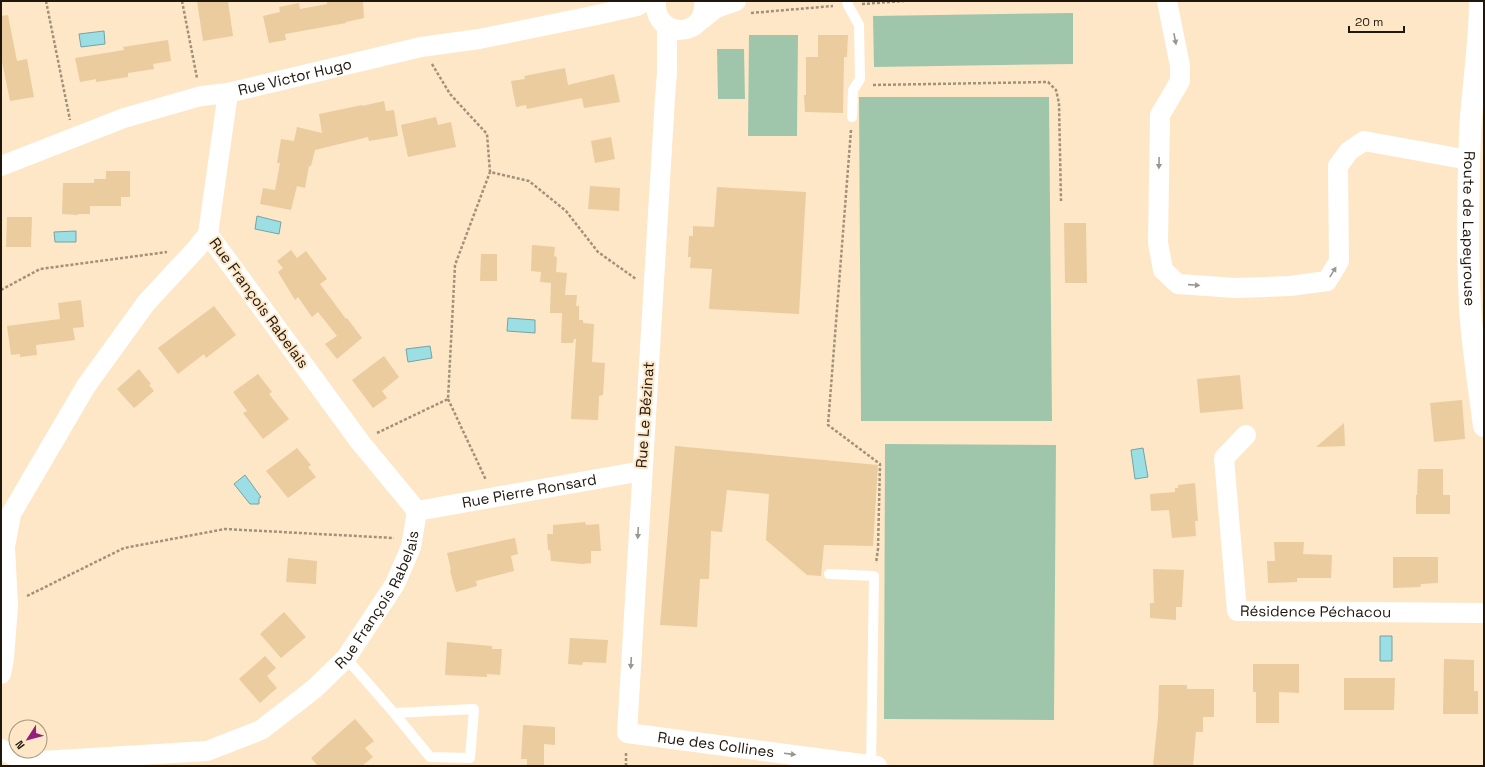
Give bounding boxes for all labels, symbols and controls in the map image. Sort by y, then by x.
scale bar [1349,8,1404,34]
text: 20 m [1355,14,1383,30]
one-way arrow [1172,33,1178,45]
street label: Rue Victor Hugo [236,54,353,99]
street label: Route de Lapeyrouse [1459,151,1480,307]
one-way arrow [1156,157,1162,170]
street label: Rue François Rabelais [206,234,313,372]
one-way arrow [1329,266,1336,278]
one-way arrow [1188,282,1200,289]
street label: Rue Le Bézinat [631,361,658,469]
street label: Rue Pierre Ronsard [460,469,598,512]
one-way arrow [635,527,642,539]
street label: Rue François Rabelais [331,529,423,673]
street label: Résidence Péchacou [1240,601,1391,621]
one-way arrow [627,657,634,669]
north arrow [8,719,48,759]
street label: Rue des Collines [656,727,776,761]
text: N [12,738,28,752]
one-way arrow [784,751,797,757]

